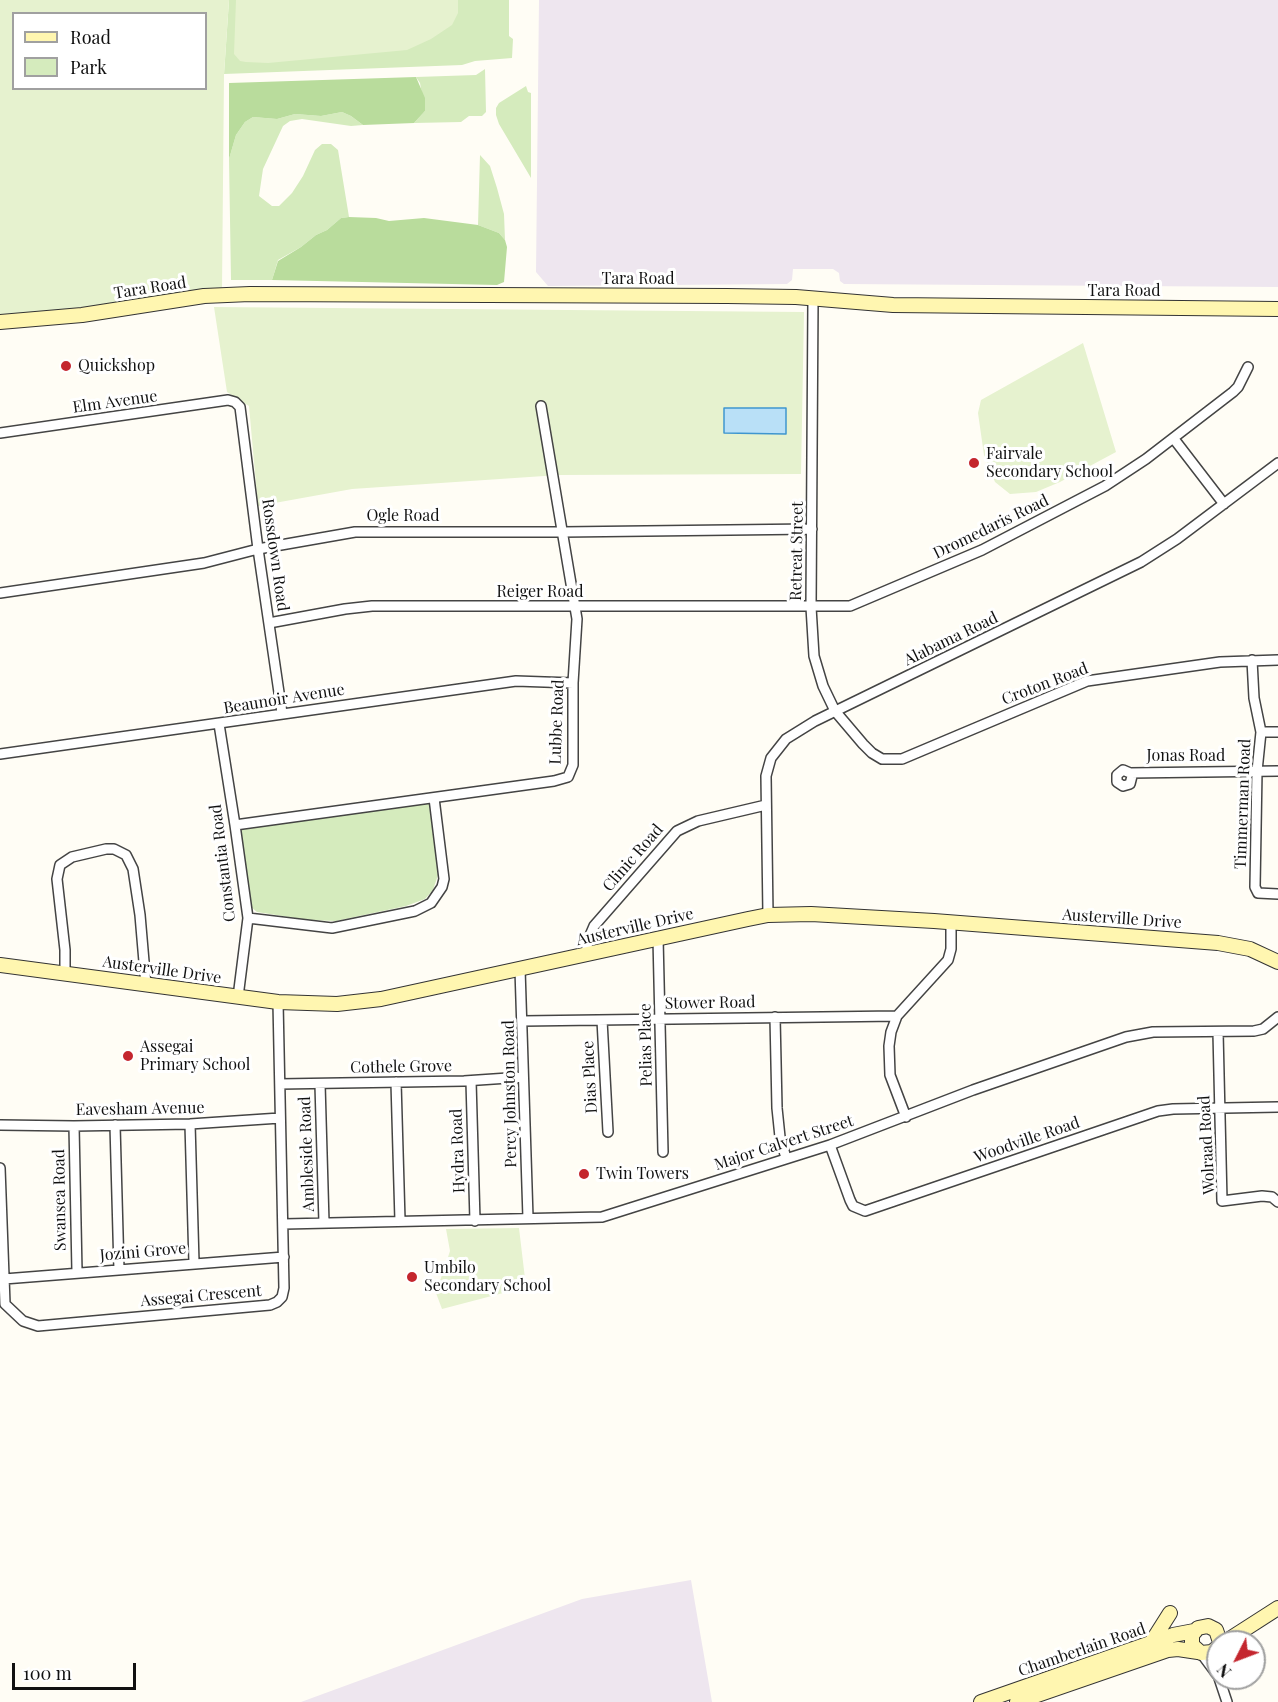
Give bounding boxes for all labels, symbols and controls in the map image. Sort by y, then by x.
legend [12,12,207,90]
text: Road [70,25,111,49]
text: Park [70,55,107,79]
street label: Tara Road [601,269,675,289]
street label: Tara Road [112,273,188,303]
street label: Tara Road [1087,281,1161,301]
place label: Quickshop [78,356,155,376]
marker: Quickshop [59,359,73,373]
street label: Elm Avenue [71,387,159,417]
place label: Fairvale Secondary School [986,444,1113,482]
marker: Fairvale Secondary School [967,456,981,470]
street label: Dromedaris Road [930,491,1052,563]
street label: Rossdown Road [258,497,292,613]
street label: Retreat Street [787,501,807,601]
street label: Ogle Road [366,506,440,526]
street label: Reiger Road [496,582,584,602]
street label: Alabama Road [901,608,1001,670]
street label: Croton Road [999,659,1091,709]
street label: Lubbe Road [546,679,568,765]
street label: Beaunoir Avenue [222,680,346,718]
street label: Timmerman Road [1231,739,1255,869]
street label: Jonas Road [1147,746,1225,766]
street label: Constantia Road [206,803,240,923]
street label: Clinic Road [599,821,667,895]
street label: Austerville Drive [575,904,695,950]
street label: Austerville Drive [1062,905,1182,933]
street label: Austerville Drive [101,952,223,988]
street label: Stower Road [664,993,756,1013]
street label: Pelias Place [636,1003,656,1087]
street label: Percy Johnston Road [499,1020,521,1168]
place label: Assegai Primary School [140,1037,250,1075]
street label: Dias Place [579,1040,601,1114]
marker: Assegai Primary School [121,1049,135,1063]
street label: Cothele Grove [350,1057,452,1077]
street label: Wolraad Road [1195,1095,1219,1195]
street label: Ambleside Road [295,1096,319,1212]
street label: Eavesham Avenue [75,1098,205,1120]
street label: Hydra Road [447,1108,469,1194]
street label: Major Calvert Street [712,1111,856,1175]
street label: Woodville Road [972,1113,1082,1167]
street label: Swansea Road [50,1149,70,1251]
place label: Twin Towers [596,1164,689,1184]
marker: Twin Towers [577,1167,591,1181]
street label: Jozini Grove [99,1239,187,1265]
place label: Umbilo Secondary School [424,1258,551,1296]
marker: Umbilo Secondary School [405,1270,419,1284]
street label: Assegai Crescent [140,1281,262,1311]
street label: Chamberlain Road [1016,1619,1148,1681]
north arrow [1206,1630,1266,1690]
scale bar [15,1651,140,1689]
text: N [1212,1660,1235,1682]
text: 100 m [23,1661,72,1685]

